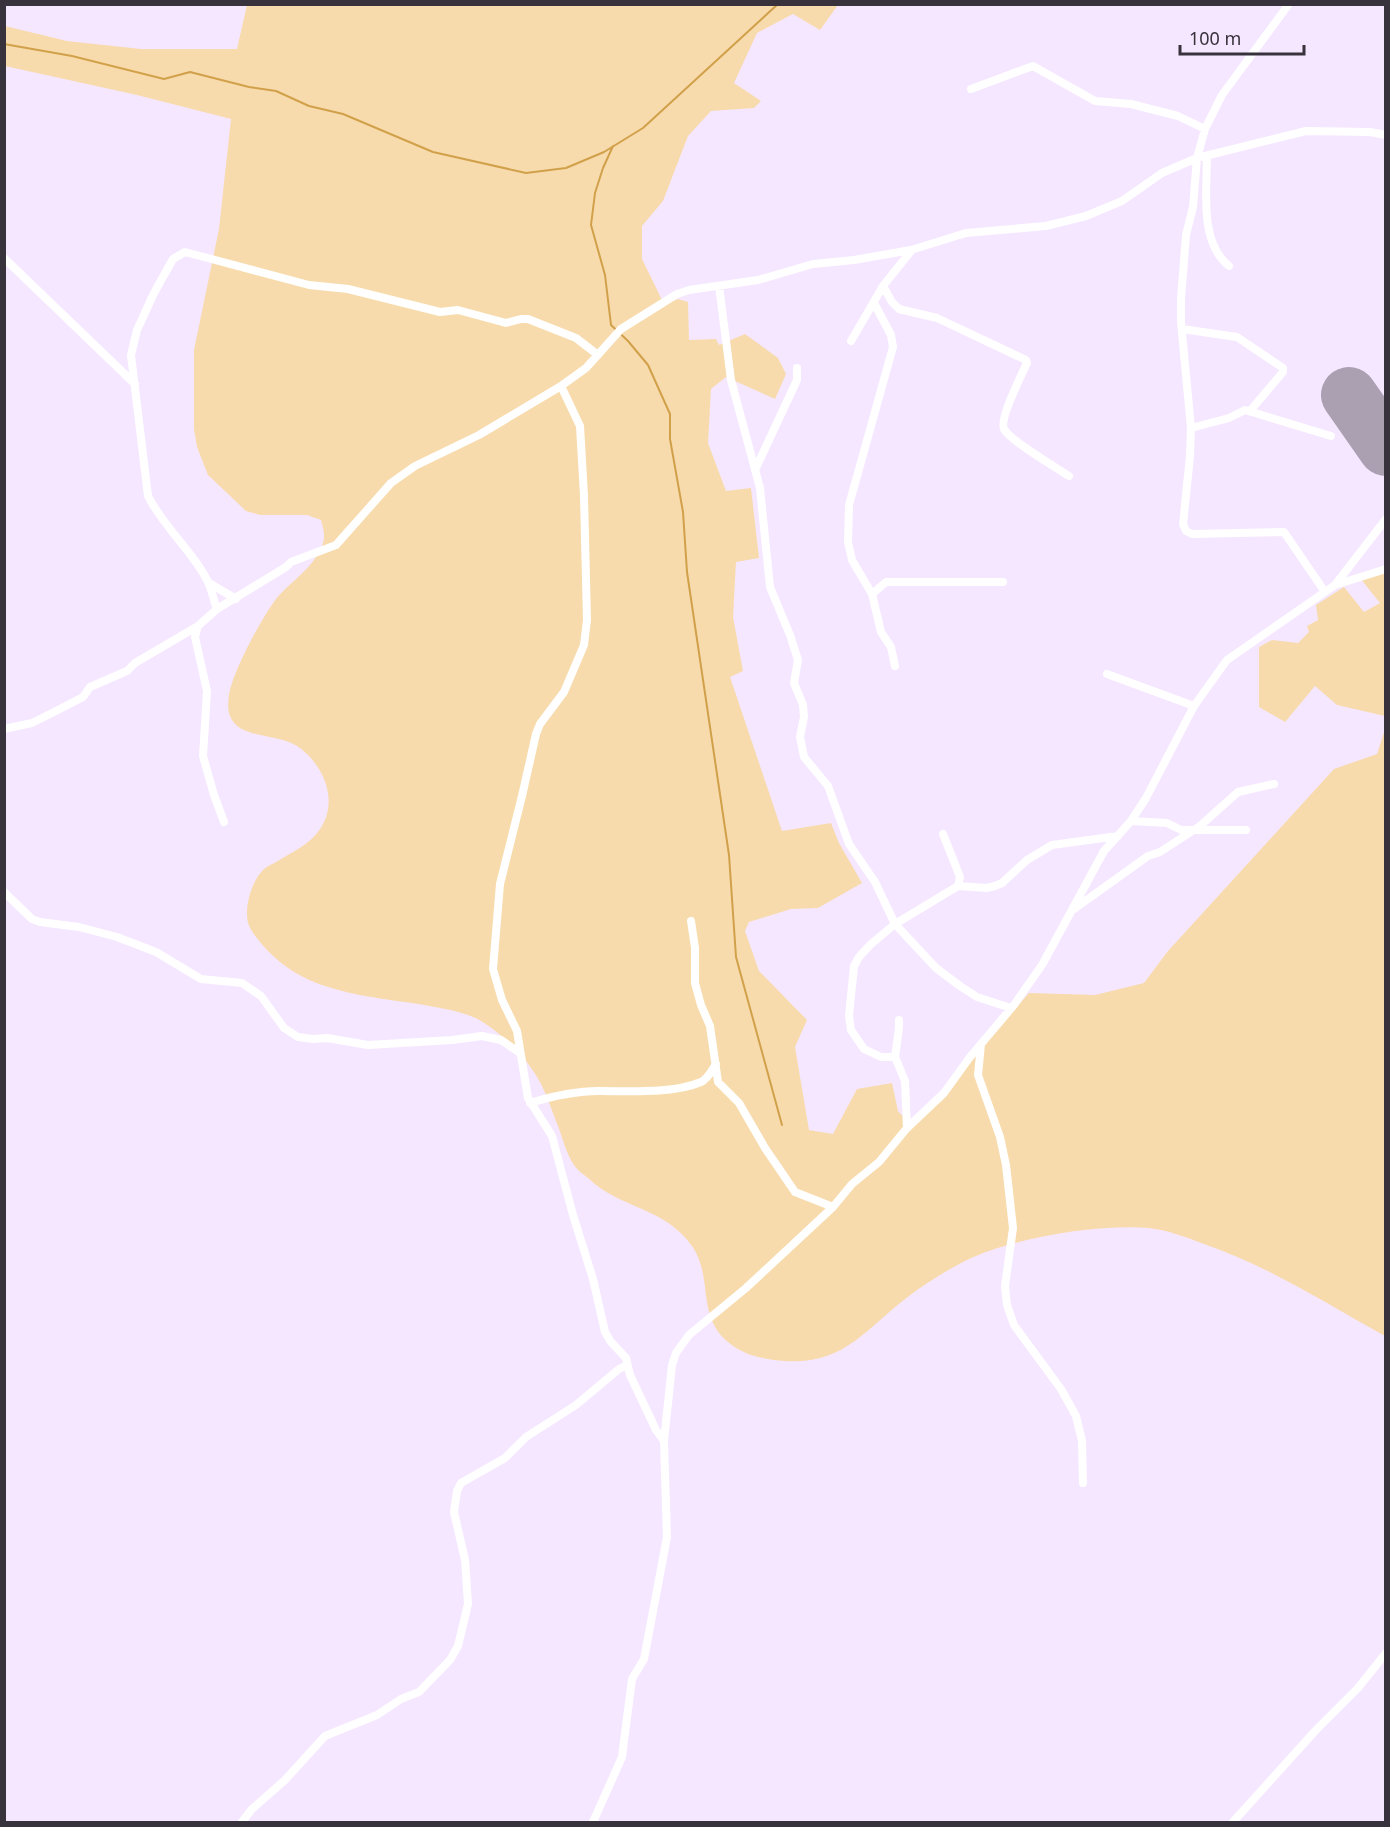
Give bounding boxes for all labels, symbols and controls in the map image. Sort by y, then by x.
scale bar [1180,18,1304,56]
text: 100 m [1189,26,1241,50]

